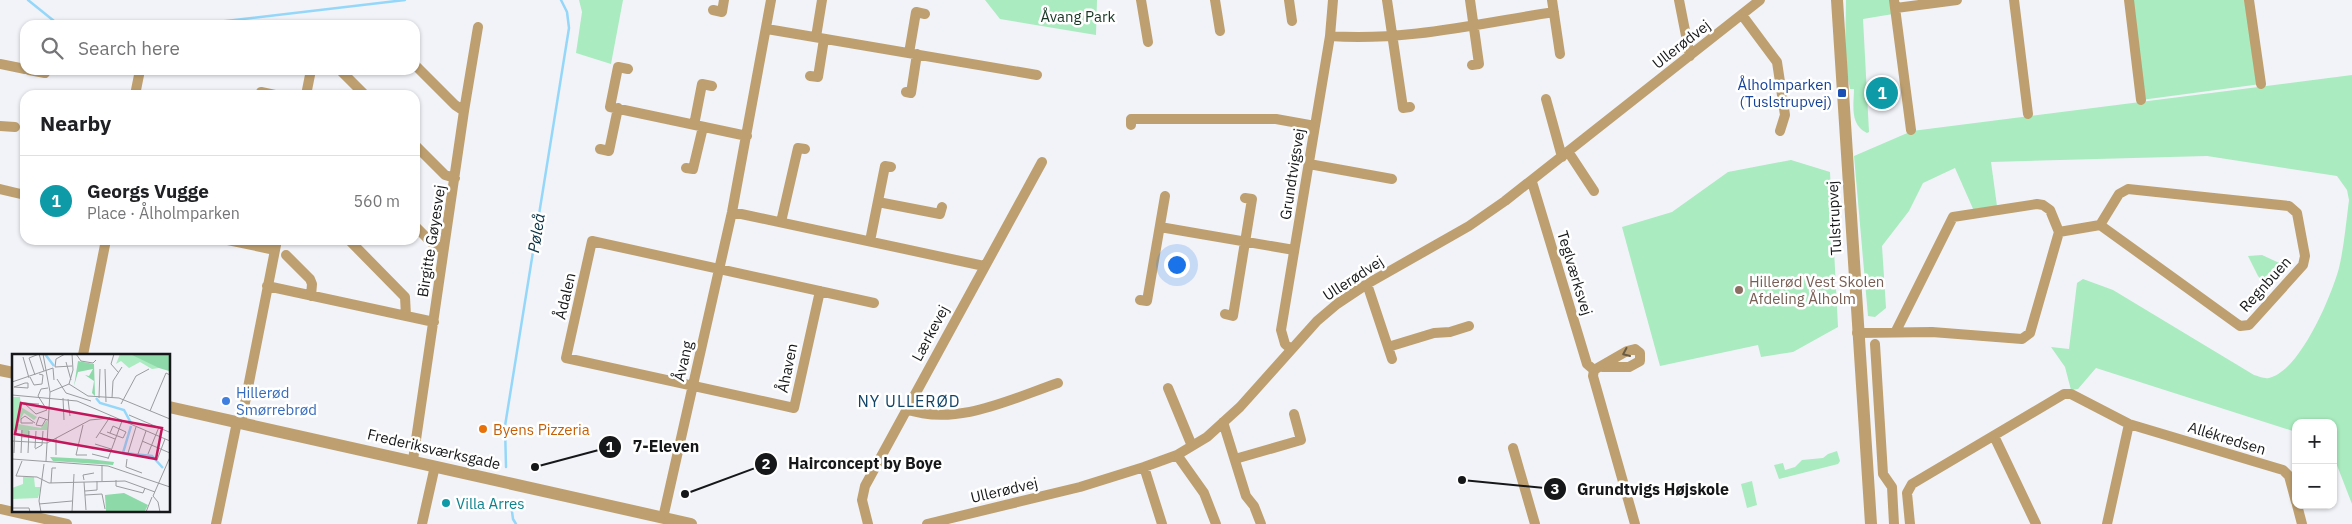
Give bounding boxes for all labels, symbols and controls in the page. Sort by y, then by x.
park label: Åvang Park [1041,7,1116,26]
street label: Ullerødvej [1648,15,1714,73]
search box [20,20,420,75]
icon: search [38,34,66,62]
text: Search here [78,36,180,60]
pin: 1 [1866,74,1898,112]
place label: Ålholmparken (Tuslstrupvej) [1738,75,1832,111]
marker: Ålholmparken (Tuslstrupvej) [1836,87,1848,99]
text: Nearby [40,109,111,137]
street label: Grundtvigsvej [1275,127,1309,221]
text: Georgs Vugge [87,179,209,203]
street label: Tulstrupvej [1823,180,1845,256]
street label: Birgitte Gøyesvej [413,184,449,298]
text: 1 [51,191,61,211]
text: 560 m [353,191,400,211]
text: Place · Ålholmparken [87,203,240,223]
water label: Pøleå [523,212,549,254]
street label: Teglværksvej [1553,228,1597,318]
street label: Ullerødvej [1319,251,1387,305]
your location [1164,252,1190,278]
street label: Regnbuen [2235,252,2295,316]
street label: Ådalen [550,271,580,321]
place label: Hillerød Vest Skolen Afdeling Ålholm [1749,272,1884,308]
marker: Hillerød Vest Skolen Afdeling Ålholm [1733,284,1745,296]
street label: Lærkevej [907,302,953,364]
street label: Åvang [669,339,697,383]
street label: Åhaven [773,342,801,394]
one-way arrow [1622,347,1631,358]
inset map [12,354,170,512]
place label: Hillerød Smørrebrød [236,383,317,419]
district label: NY ULLERØD [858,391,960,411]
marker: Hillerød Smørrebrød [220,395,232,407]
street label: Allékredsen [2186,417,2268,459]
map controls [2292,419,2337,509]
button: + [2292,419,2337,464]
place label: Byens Pizzeria [493,420,590,439]
marker: Byens Pizzeria [477,423,489,435]
street label: Frederiksværksgade [365,424,503,474]
callout: 7-Eleven [598,431,709,462]
text: 7-Eleven [633,436,699,456]
text: 1 [605,437,615,456]
callout: Hairconcept by Boye [753,448,952,479]
text: Hairconcept by Boye [788,453,942,473]
text: 2 [761,454,771,473]
button: − [2292,464,2337,509]
street label: Ullerødvej [969,473,1039,507]
callout: Grundtvigs Højskole [1542,473,1739,504]
text: 3 [1550,479,1560,498]
text: Grundtvigs Højskole [1577,479,1729,499]
place label: Villa Arres [456,494,525,513]
marker: Villa Arres [440,497,452,509]

